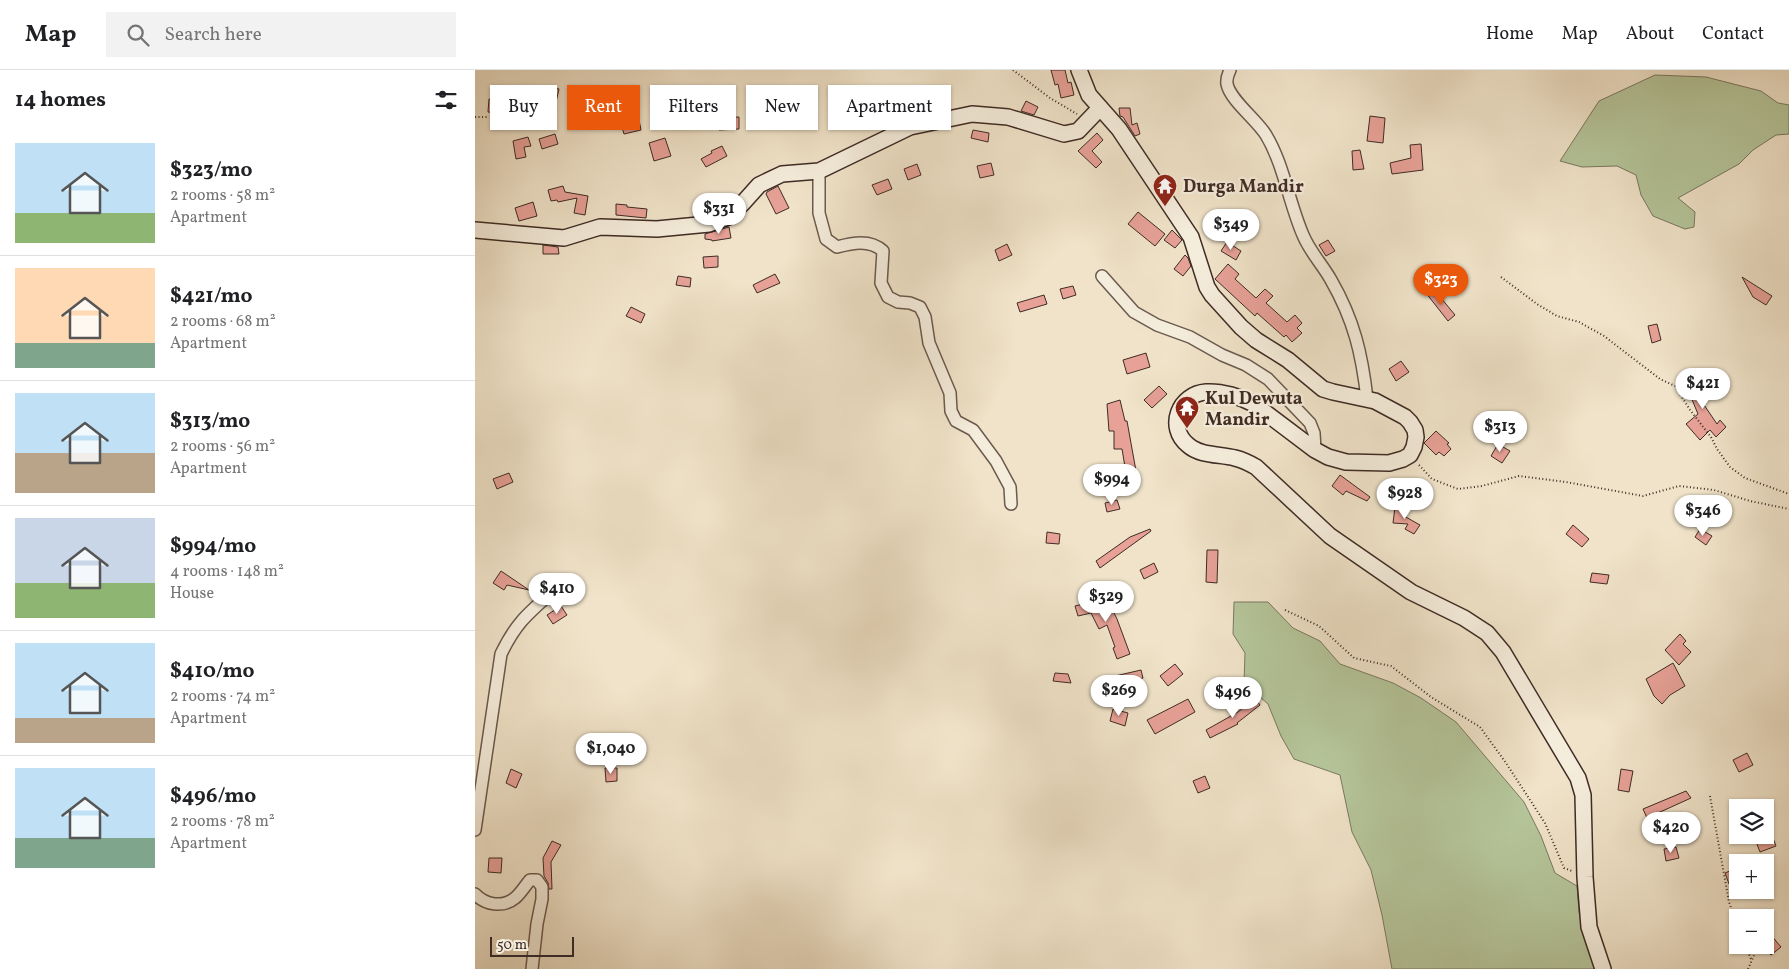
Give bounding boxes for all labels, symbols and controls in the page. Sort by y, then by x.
search box [106,12,456,57]
text: Map [25,18,76,52]
icon: search [124,21,152,49]
text: Search here [164,22,262,48]
text: Home [1486,22,1534,47]
text: Map [1562,22,1598,47]
text: About [1626,22,1674,47]
text: Contact [1702,22,1764,47]
chip: Buy [490,85,557,130]
chip: Rent [567,85,640,130]
chip: Filters [650,85,736,130]
chip: New [746,85,818,130]
chip: Apartment [828,85,951,130]
text: 14 homes [15,86,106,115]
icon: filters [432,86,460,114]
text: $323/mo [170,156,253,185]
icon: home [55,163,115,223]
temple icon: Durga Mandir [1152,173,1178,207]
place label: Durga Mandir [1183,175,1304,200]
text: 2 rooms · 58 m² [170,185,275,207]
pin: $331 [689,192,749,235]
text: $331 [703,198,735,220]
text: Apartment [170,207,247,229]
pin: $349 [1201,208,1261,251]
text: $349 [1213,214,1249,236]
pin: $323 [1411,264,1471,306]
text: $323 [1424,269,1458,291]
text: $421/mo [170,282,253,311]
icon: home [55,288,115,348]
text: 2 rooms · 68 m² [170,311,276,333]
text: Apartment [170,333,247,355]
pin: $421 [1673,368,1733,410]
text: $421 [1686,373,1720,395]
place label: Kul Dewuta Mandir [1205,387,1303,433]
temple icon: Kul Dewuta Mandir [1174,395,1200,429]
text: $313/mo [170,407,250,436]
pin: $313 [1470,410,1530,453]
icon: home [55,413,115,473]
text: $313 [1484,416,1516,438]
text: 2 rooms · 56 m² [170,436,275,458]
text: Apartment [170,458,247,480]
pin: $994 [1082,464,1142,506]
text: $994 [1094,469,1130,491]
pin: $928 [1375,478,1435,520]
text: $928 [1388,483,1422,505]
pin: $346 [1673,494,1733,537]
text: $346 [1685,500,1721,522]
text: $994/mo [170,532,256,561]
icon: home [55,538,115,598]
text: 4 rooms · 148 m² [170,561,284,583]
pin: $410 [527,572,587,615]
text: $410 [540,578,574,600]
pin: $329 [1076,580,1136,623]
text: House [170,583,214,605]
text: $329 [1089,586,1123,608]
text: $410/mo [170,657,255,686]
icon: home [55,663,115,723]
pin: $269 [1089,674,1149,717]
pin: $496 [1203,676,1263,719]
text: $269 [1102,680,1136,702]
text: $496 [1215,682,1251,704]
text: 2 rooms · 74 m² [170,686,275,708]
text: Apartment [170,708,247,730]
pin: $1,040 [570,732,652,775]
text: $1,040 [587,738,635,760]
text: $496/mo [170,782,256,811]
icon: home [55,788,115,848]
map controls [1729,799,1774,954]
button: layers [1729,799,1774,844]
text: 2 rooms · 78 m² [170,811,275,833]
pin: $420 [1641,812,1701,854]
text: $420 [1653,817,1689,839]
text: Apartment [170,833,247,855]
button: + [1729,854,1774,899]
button: − [1729,909,1774,954]
scale bar [490,934,574,957]
text: 50 m [497,936,527,955]

